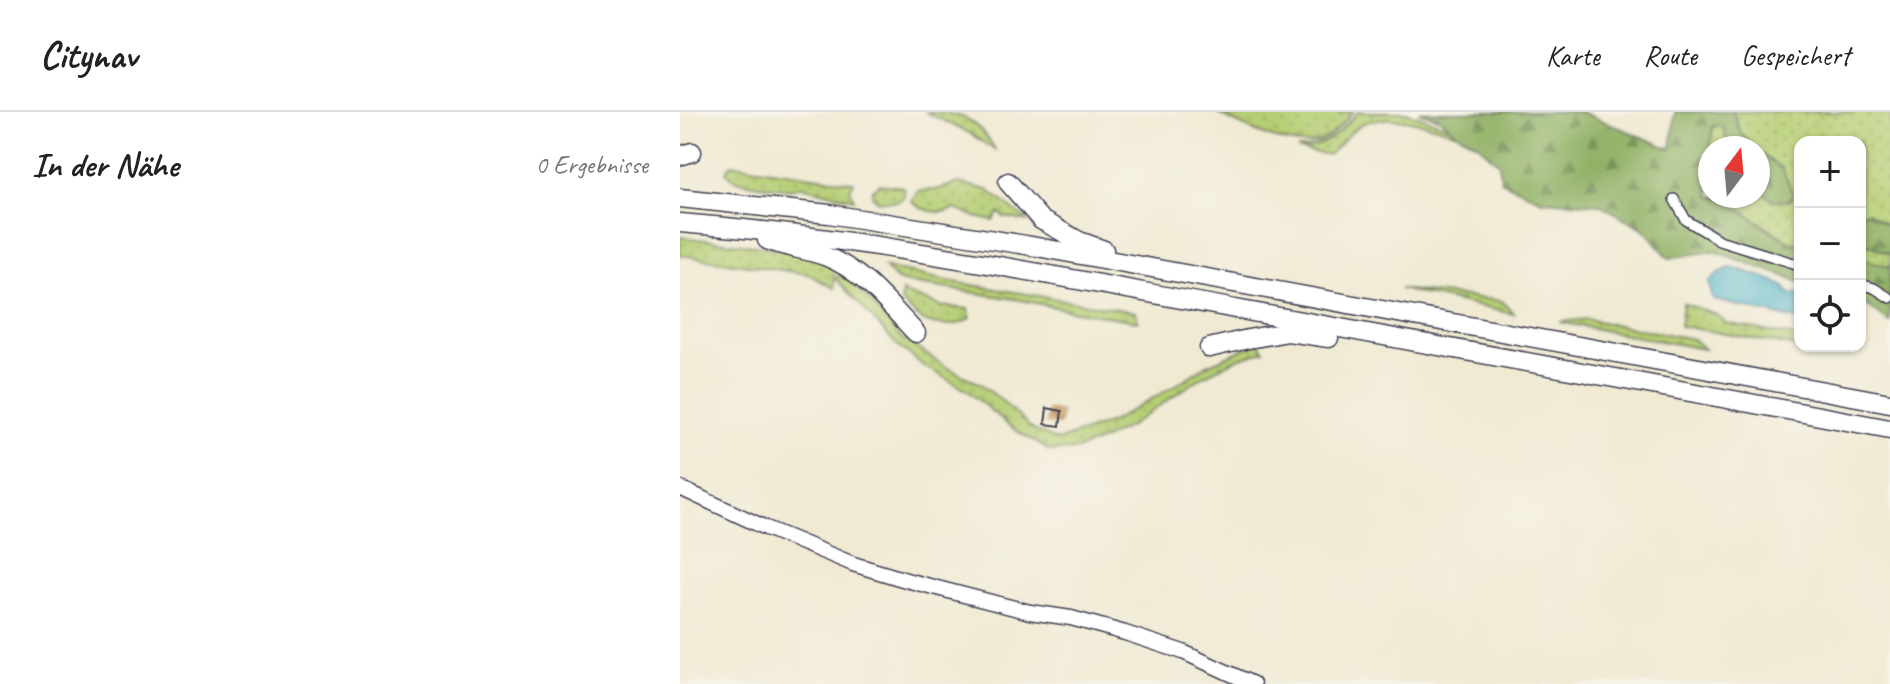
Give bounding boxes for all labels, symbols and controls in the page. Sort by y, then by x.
text: Citynav [40,32,137,79]
text: Karte [1546,38,1600,73]
text: Route [1644,38,1697,73]
text: Gespeichert [1741,38,1850,73]
north arrow [1698,136,1770,208]
map controls [1794,136,1866,352]
button: + [1794,136,1866,208]
text: In der Nähe [32,143,178,186]
text: 0 Ergebnisse [535,148,648,181]
button: − [1794,208,1866,280]
button: locate [1794,280,1866,352]

